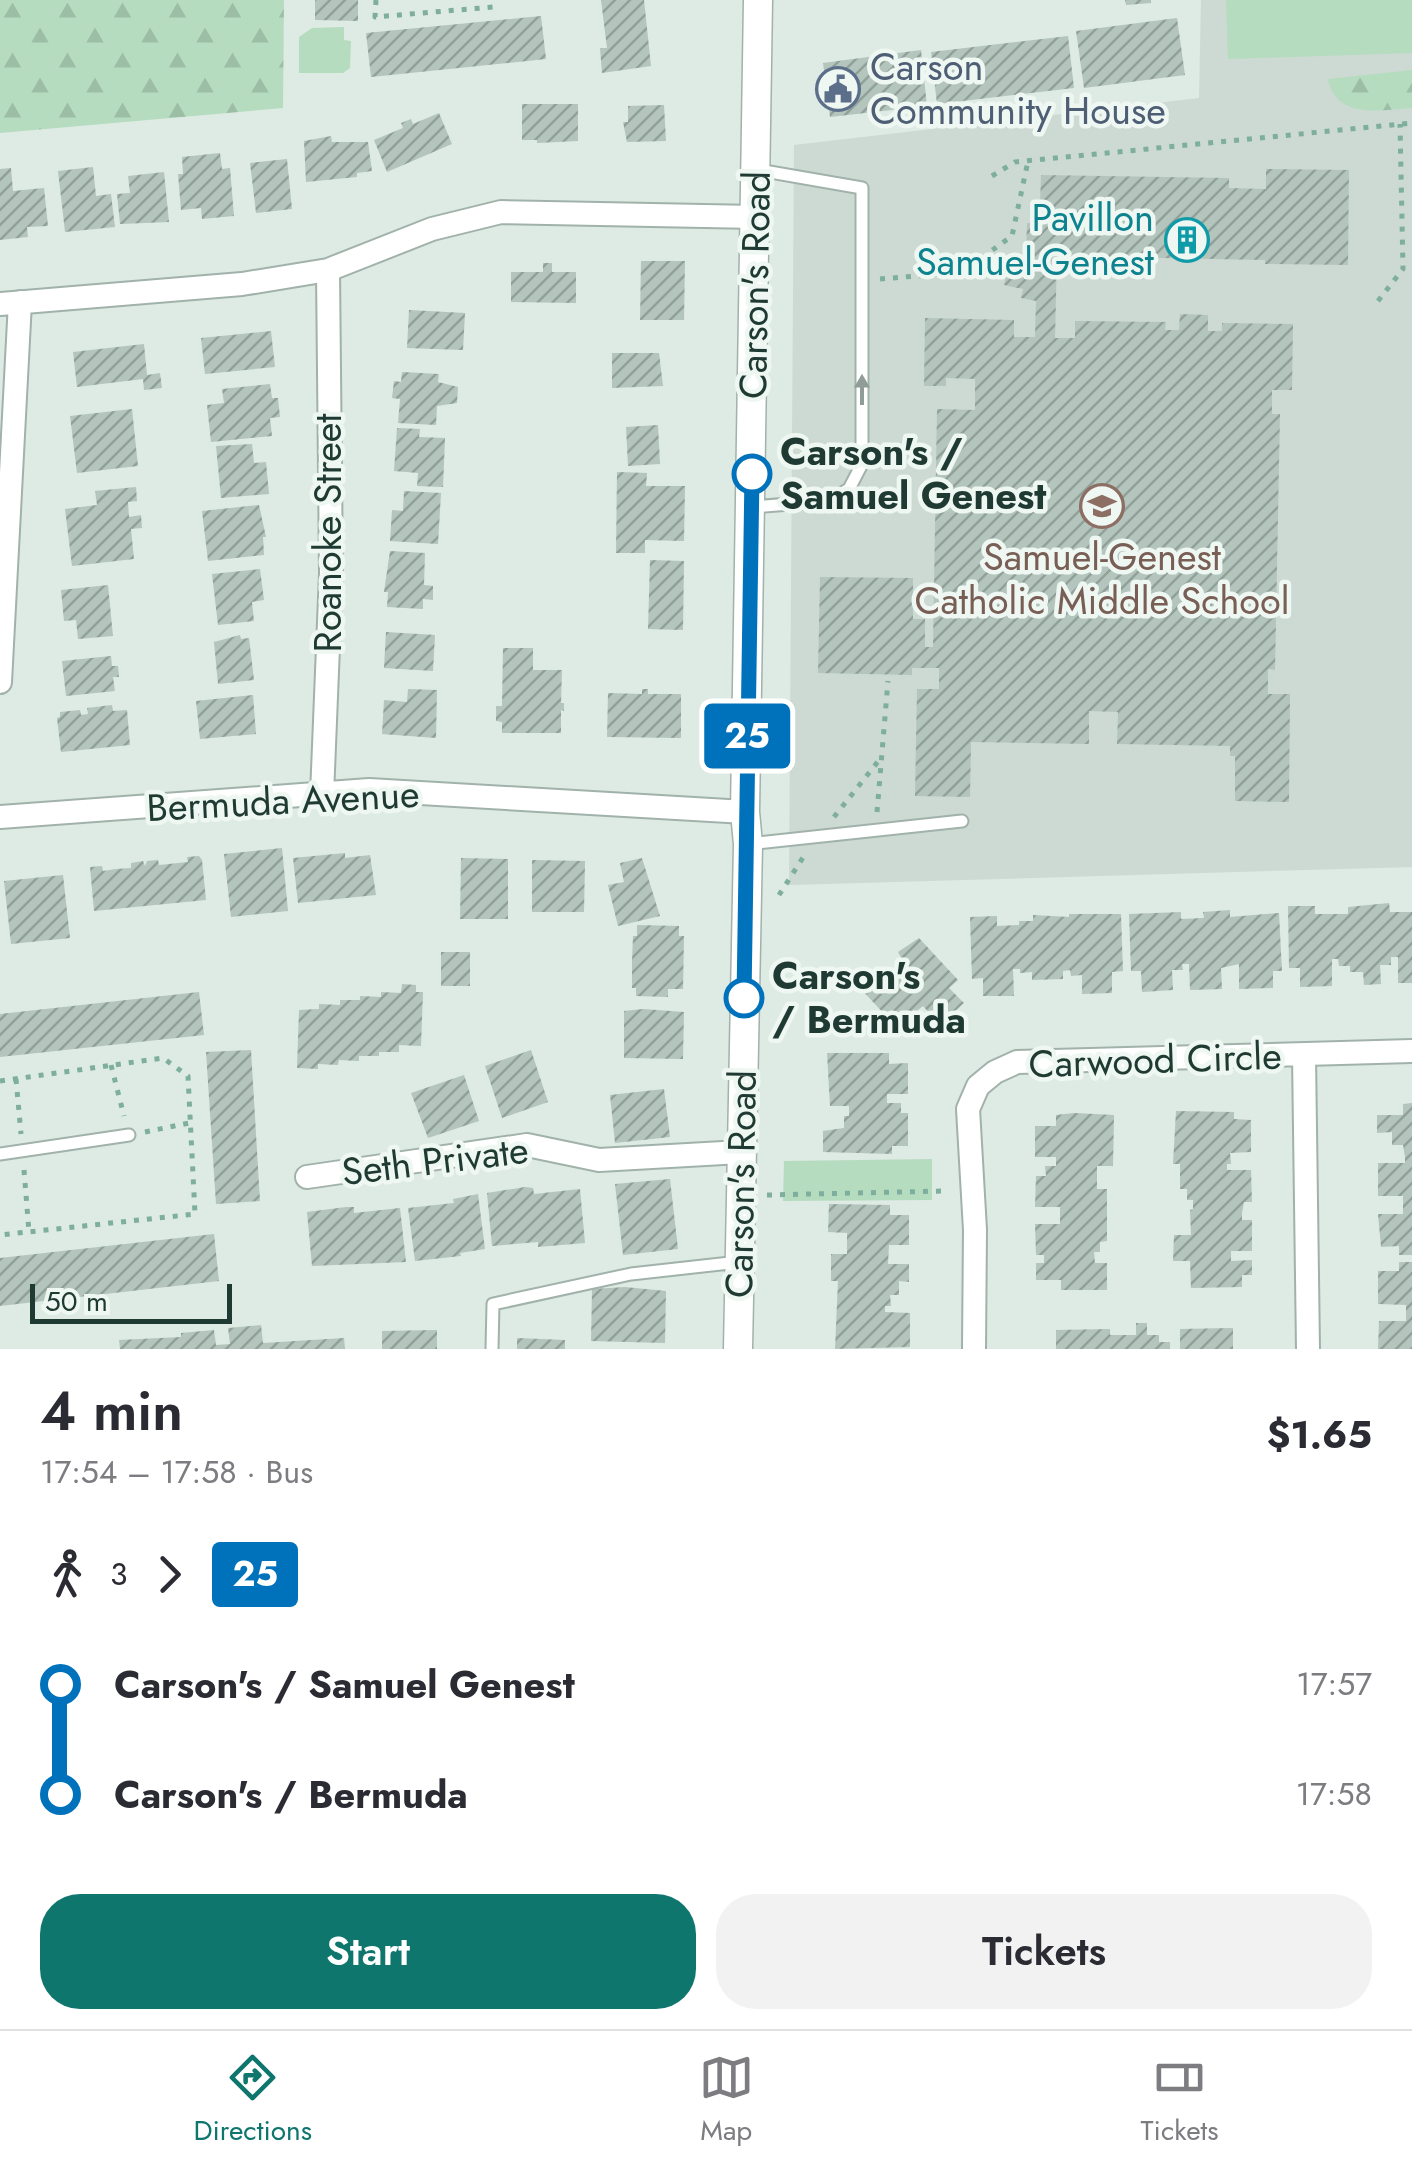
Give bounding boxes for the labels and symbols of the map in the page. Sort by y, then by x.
place label: Carson Community House [870,39,1166,138]
public building icon: Carson Community House [815,66,861,112]
street label: Carson's Road [725,171,784,399]
place label: Pavillon Samuel-Genest [916,190,1154,289]
building icon: Pavillon Samuel-Genest [1164,217,1210,263]
one-way arrow [854,374,870,406]
street label: Roanoke Street [300,414,355,652]
place label: Carson's / Samuel Genest [780,424,1046,523]
marker: Carson's / Samuel Genest [733,455,771,493]
school or university icon: Samuel-Genest Catholic Middle School [1079,483,1125,529]
place label: Samuel-Genest Catholic Middle School [914,529,1290,628]
line badge: 25 [702,704,792,768]
street label: Bermuda Avenue [145,766,421,835]
place label: Carson's / Bermuda [772,948,966,1047]
marker: Carson's / Bermuda [725,979,763,1017]
street label: Carwood Circle [1028,1028,1282,1091]
street label: Carson's Road [711,1070,770,1298]
street label: Seth Private [339,1122,531,1199]
scale bar [30,1279,232,1324]

